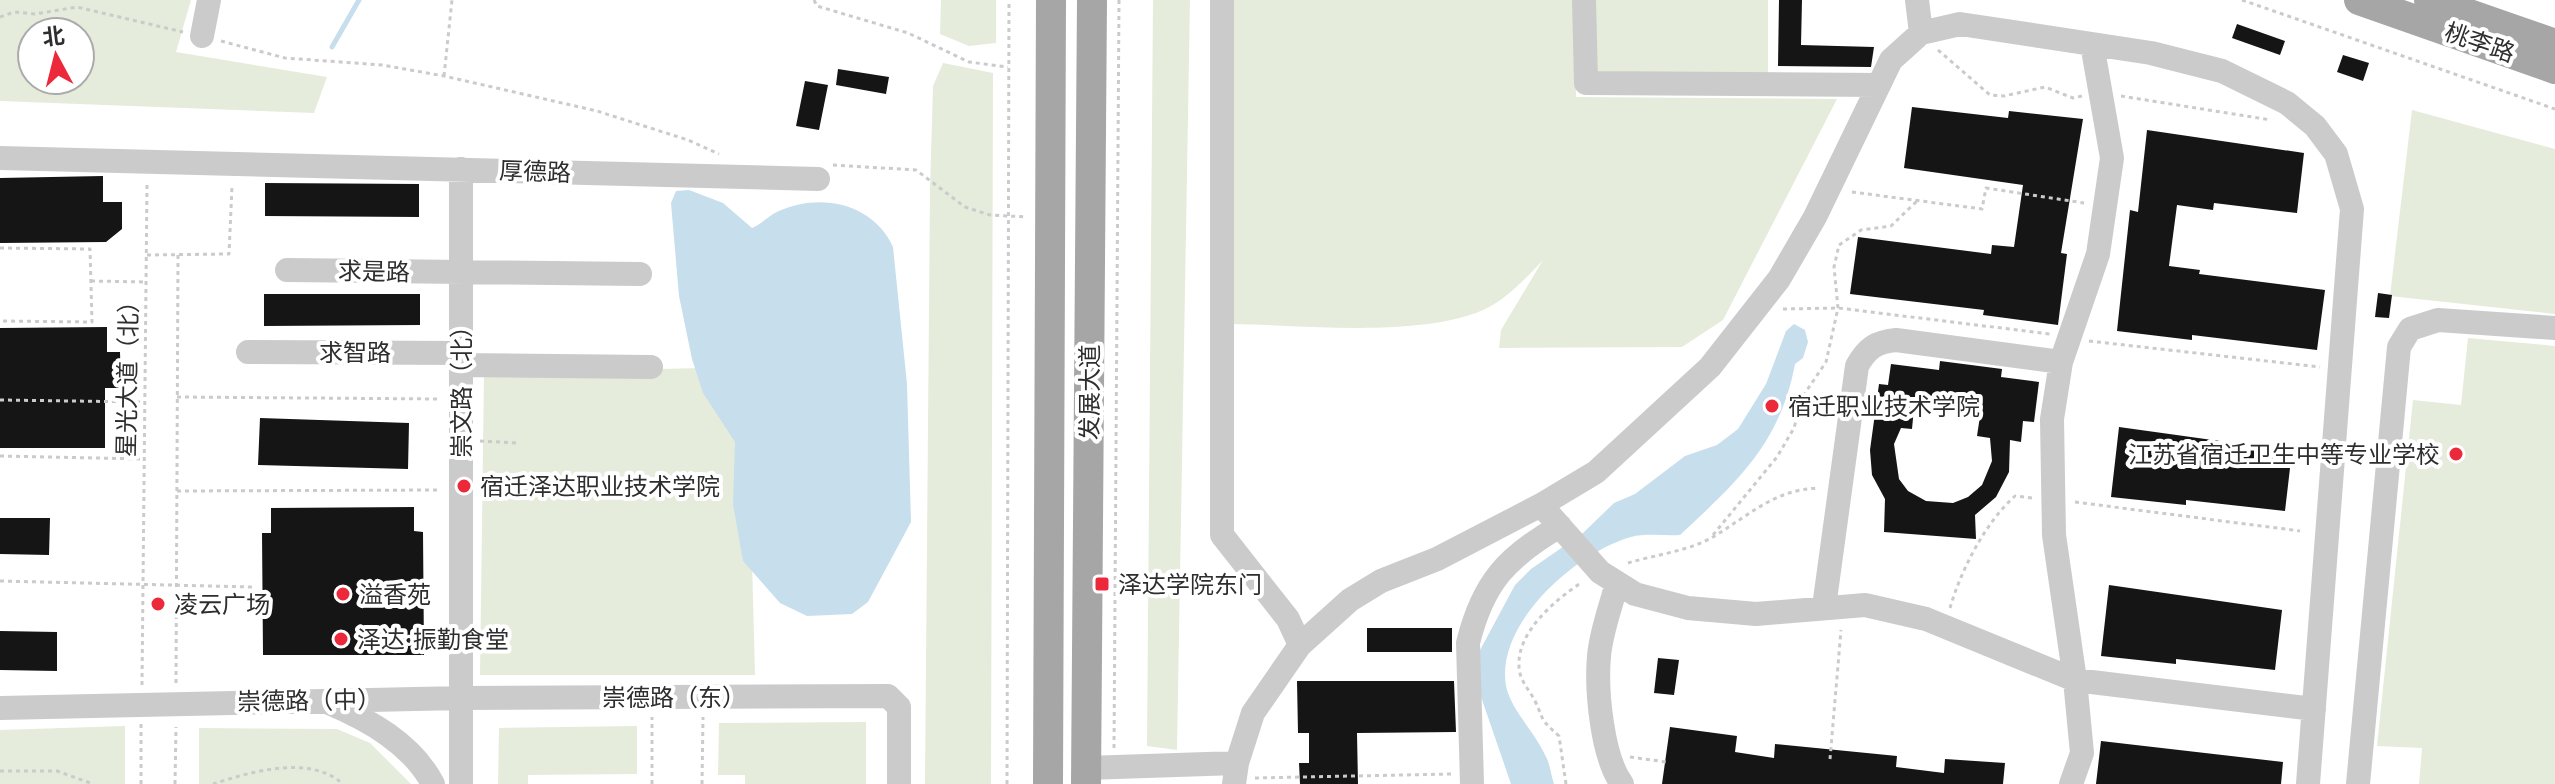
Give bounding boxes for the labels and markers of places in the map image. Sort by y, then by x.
place label: 宿迁职业技术学院 [1788,390,1980,422]
marker: 宿迁职业技术学院 [1763,397,1781,415]
place label: 江苏省宿迁卫生中等专业学校 [2128,438,2440,470]
marker: 江苏省宿迁卫生中等专业学校 [2447,445,2465,463]
place label: 宿迁泽达职业技术学院 [480,470,720,502]
marker: 宿迁泽达职业技术学院 [455,477,473,495]
place label: 泽达学院东门 [1118,568,1262,600]
marker: 泽达学院东门 [1093,575,1111,593]
place label: 溢香苑 [359,578,431,610]
marker: 溢香苑 [334,585,352,603]
place label: 凌云广场 [174,588,270,620]
marker: 凌云广场 [149,595,167,613]
place label: 泽达·振勤食堂 [357,623,509,655]
marker: 泽达·振勤食堂 [332,630,350,648]

